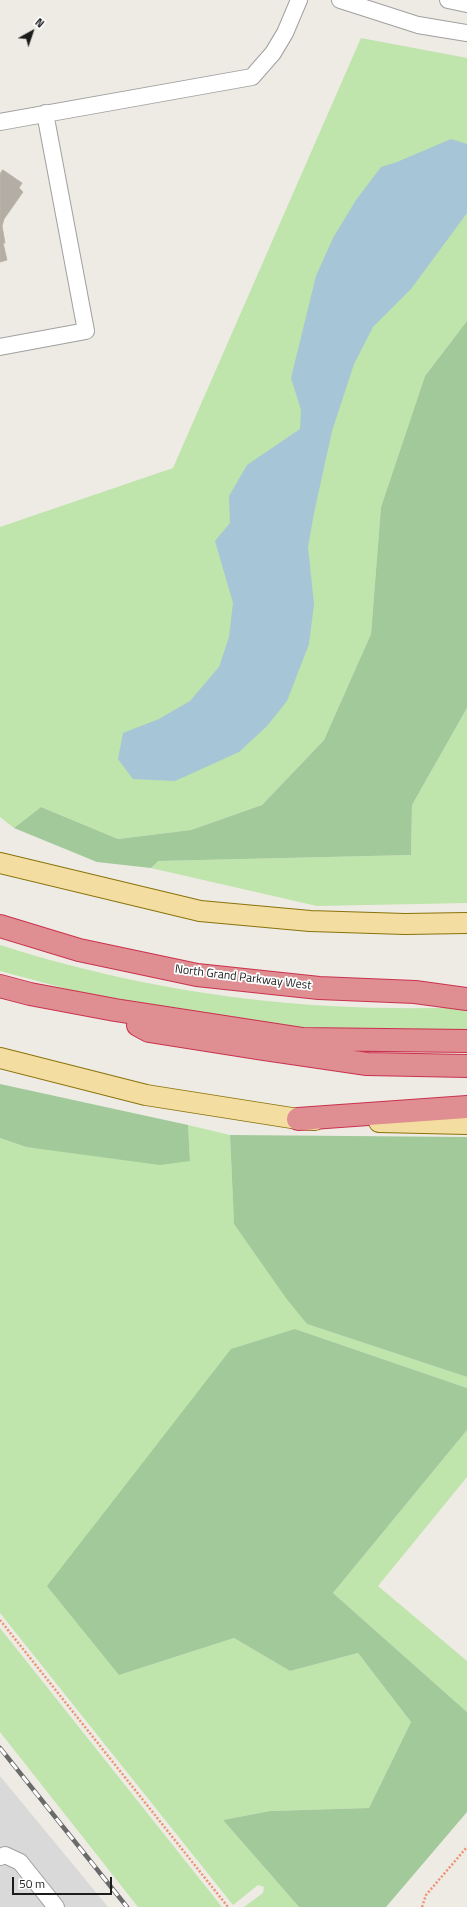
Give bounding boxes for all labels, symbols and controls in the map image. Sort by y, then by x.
north arrow [12,12,52,52]
text: N [32,14,48,31]
street label: North Grand Parkway West [174,962,312,994]
scale bar [14,1869,114,1895]
text: 50 m [19,1874,45,1893]

